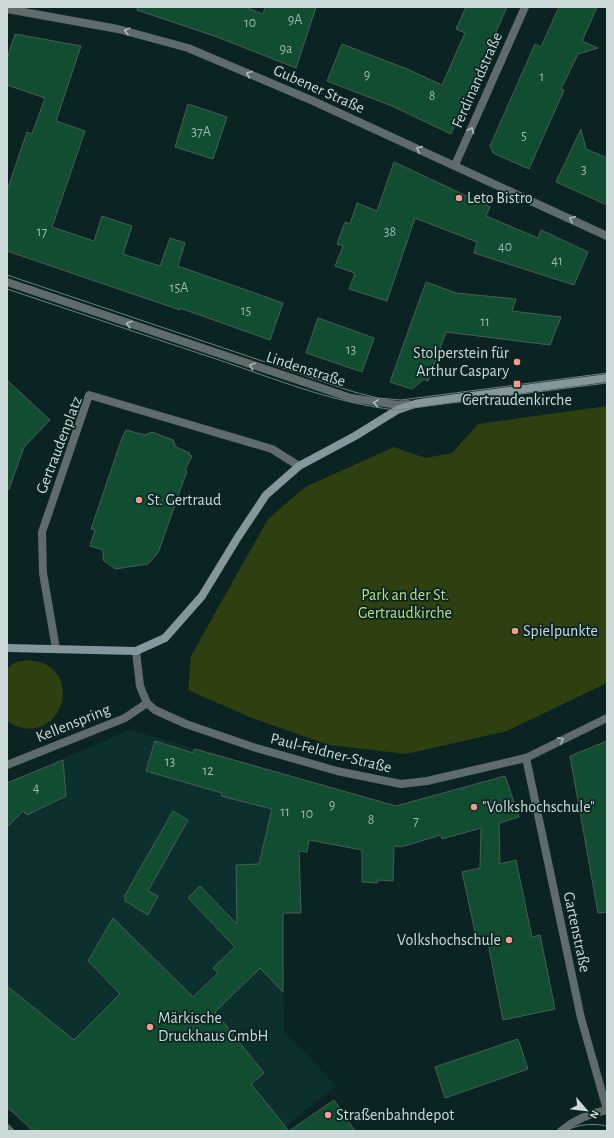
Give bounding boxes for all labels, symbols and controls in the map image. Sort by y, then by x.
house number: 9A [288,13,302,27]
house number: 10 [244,16,256,30]
one-way arrow [123,28,130,36]
street label: Ferdinandstraße [449,30,505,130]
house number: 9a [279,42,293,56]
street label: Gubener Straße [271,62,367,116]
house number: 9 [364,68,370,82]
house number: 1 [540,70,544,84]
one-way arrow [246,71,254,79]
house number: 8 [429,89,435,103]
house number: 37A [191,125,211,139]
one-way arrow [466,126,474,133]
house number: 5 [521,129,527,143]
one-way arrow [416,146,424,154]
house number: 3 [581,163,587,177]
place label: Leto Bistro [467,190,533,206]
marker: Leto Bistro [454,193,464,203]
one-way arrow [568,216,576,224]
house number: 17 [37,225,47,239]
house number: 38 [384,225,396,239]
house number: 40 [498,240,512,254]
house number: 41 [551,254,563,268]
house number: 15A [170,281,188,295]
house number: 15 [241,304,251,318]
house number: 11 [480,315,490,329]
one-way arrow [125,320,132,329]
house number: 13 [346,343,357,357]
place label: Stolperstein für Arthur Caspary [413,345,510,380]
street label: Lindenstraße [264,349,348,389]
marker: Stolperstein für Arthur Caspary [512,357,522,367]
one-way arrow [249,362,256,370]
marker: Gertraudenkirche [512,379,522,389]
place label: Gertraudenkirche [462,392,572,408]
street label: Gertraudenplatz [33,394,85,496]
one-way arrow [373,399,379,408]
place label: St. Gertraud [147,492,221,508]
marker: St. Gertraud [134,495,144,505]
park label: Park an der St. Gertraudkirche [358,587,452,621]
place label: Spielpunkte [523,623,598,639]
marker: Spielpunkte [510,626,520,636]
street label: Kellenspring [34,701,112,745]
street label: Paul-Feldner-Straße [269,730,393,776]
one-way arrow [557,738,564,745]
house number: 13 [165,755,176,769]
house number: 12 [202,764,214,778]
house number: 4 [33,781,40,795]
house number: 9 [329,798,335,812]
place label: "Volkshochschule" [482,799,595,815]
marker: "Volkshochschule" [469,802,479,812]
house number: 11 [280,805,290,819]
house number: 10 [301,807,313,821]
house number: 8 [368,813,374,827]
house number: 7 [413,814,419,828]
street label: Gartenstraße [561,890,593,974]
place label: Volkshochschule [397,932,501,948]
marker: Volkshochschule [504,935,514,945]
place label: Märkische Druckhaus GmbH [158,1010,268,1044]
marker: Märkische Druckhaus GmbH [145,1022,155,1032]
north arrow [566,1090,606,1130]
place label: Straßenbahndepot [336,1107,454,1123]
text: N [588,1108,601,1120]
marker: Straßenbahndepot [323,1110,333,1120]

